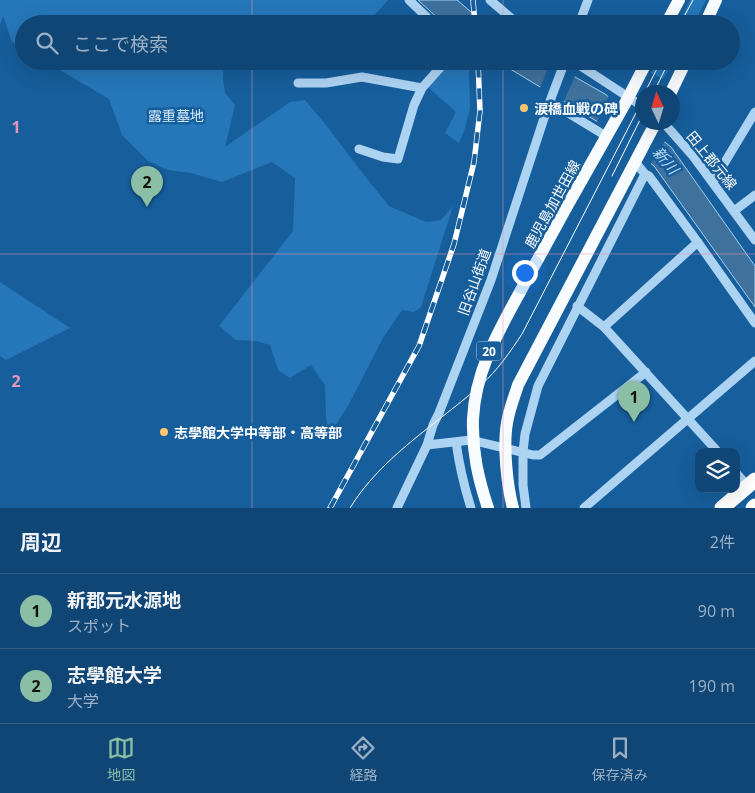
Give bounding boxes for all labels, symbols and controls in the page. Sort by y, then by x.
search box [15,15,740,70]
icon: search [33,29,61,57]
text: ここで検索 [73,31,168,57]
north arrow [635,85,680,130]
place label: 涙橋血戦の碑 [534,99,618,118]
marker: 涙橋血戦の碑 [518,102,530,114]
park label: 露重墓地 [148,106,204,125]
text: 1 [11,116,21,138]
street label: 田上郡元線 [683,127,741,193]
water label: 新川 [649,142,685,179]
street label: 鹿児島加世田線 [520,157,584,251]
pin: 2 [131,166,163,207]
street label: 旧谷山街道 [453,246,495,318]
your location [512,260,538,286]
road number: 20 [476,342,502,361]
text: 2 [11,370,21,392]
pin: 1 [618,381,650,422]
place label: 志學館大学中等部・高等部 [174,423,342,442]
marker: 志學館大学中等部・高等部 [158,426,170,438]
map controls [695,448,740,493]
button: layers [695,448,740,493]
text: 周辺 [20,528,62,556]
text: 2件 [710,531,735,553]
text: 新郡元水源地 [67,587,181,613]
text: 1 [31,600,41,622]
text: 90 m [698,600,735,622]
text: スポット [67,615,131,637]
text: 志學館大学 [67,662,162,688]
text: 2 [31,675,41,697]
text: 190 m [689,675,735,697]
text: 大学 [67,690,99,712]
tab: 地図 [107,734,135,784]
tab: 経路 [349,734,377,784]
tab: 保存済み [592,734,648,784]

